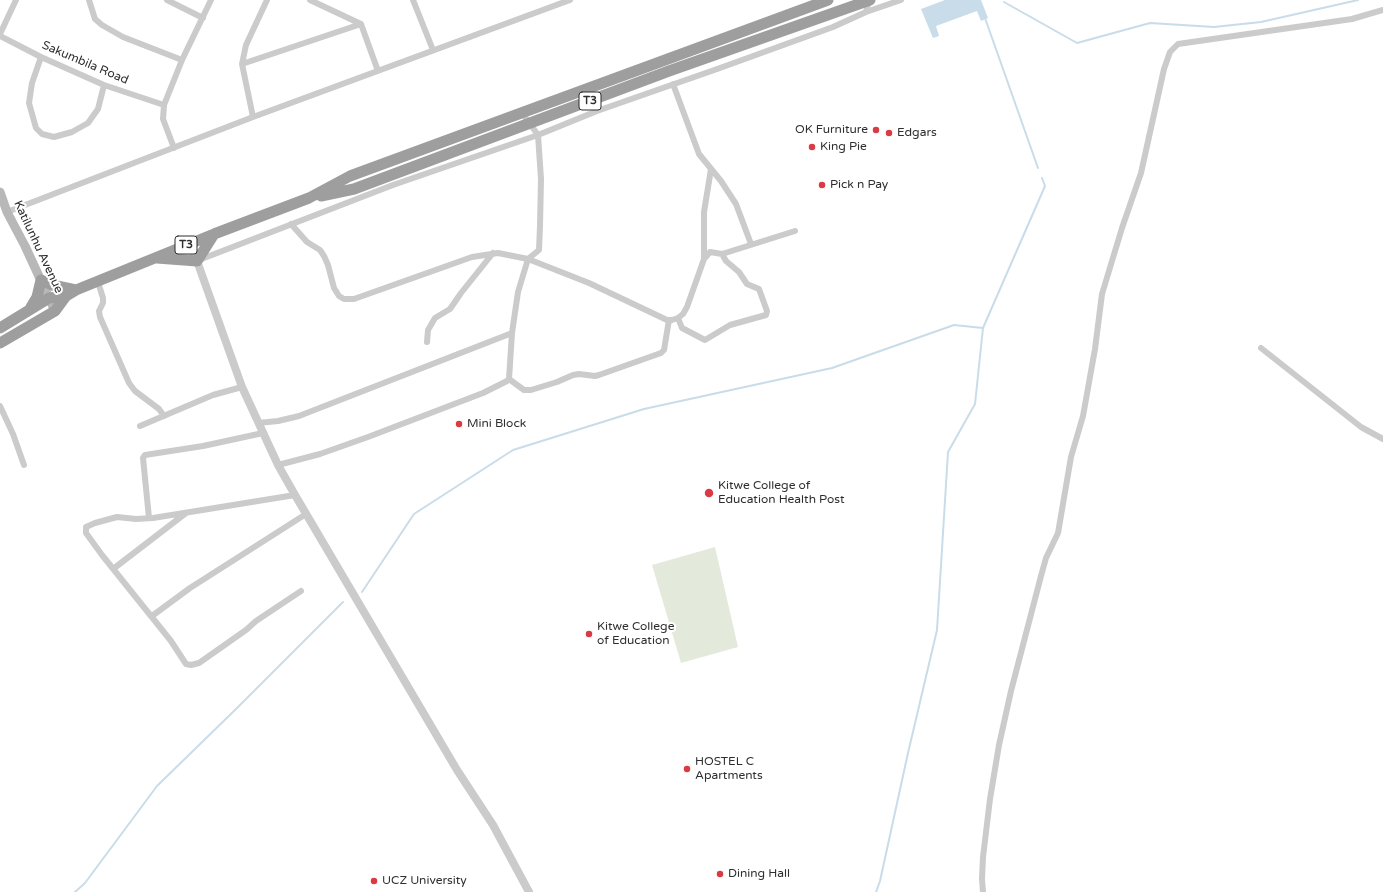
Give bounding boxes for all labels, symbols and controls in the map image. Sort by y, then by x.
street label: Sakumbila Road [40,38,130,88]
road number: T3 [579,92,601,110]
place label: OK Furniture [795,123,868,137]
marker: OK Furniture [871,125,881,135]
place label: Edgars [897,126,937,140]
marker: Edgars [884,128,894,138]
place label: King Pie [820,140,867,154]
marker: King Pie [807,142,817,152]
place label: Pick n Pay [830,178,888,192]
marker: Pick n Pay [817,180,827,190]
street label: Katilunhu Avenue [10,198,66,296]
road number: T3 [175,236,197,254]
place label: Mini Block [467,417,526,431]
marker: Mini Block [454,419,464,429]
place label: Kitwe College of Education Health Post [718,479,845,507]
marker: Kitwe College of Education Health Post [703,487,715,499]
place label: Kitwe College of Education [597,620,674,648]
marker: Kitwe College of Education [584,629,594,639]
place label: HOSTEL C Apartments [695,755,763,783]
marker: HOSTEL C Apartments [682,764,692,774]
place label: Dining Hall [728,867,790,881]
marker: Dining Hall [715,869,725,879]
place label: UCZ University [382,874,467,888]
marker: UCZ University [369,876,379,886]

